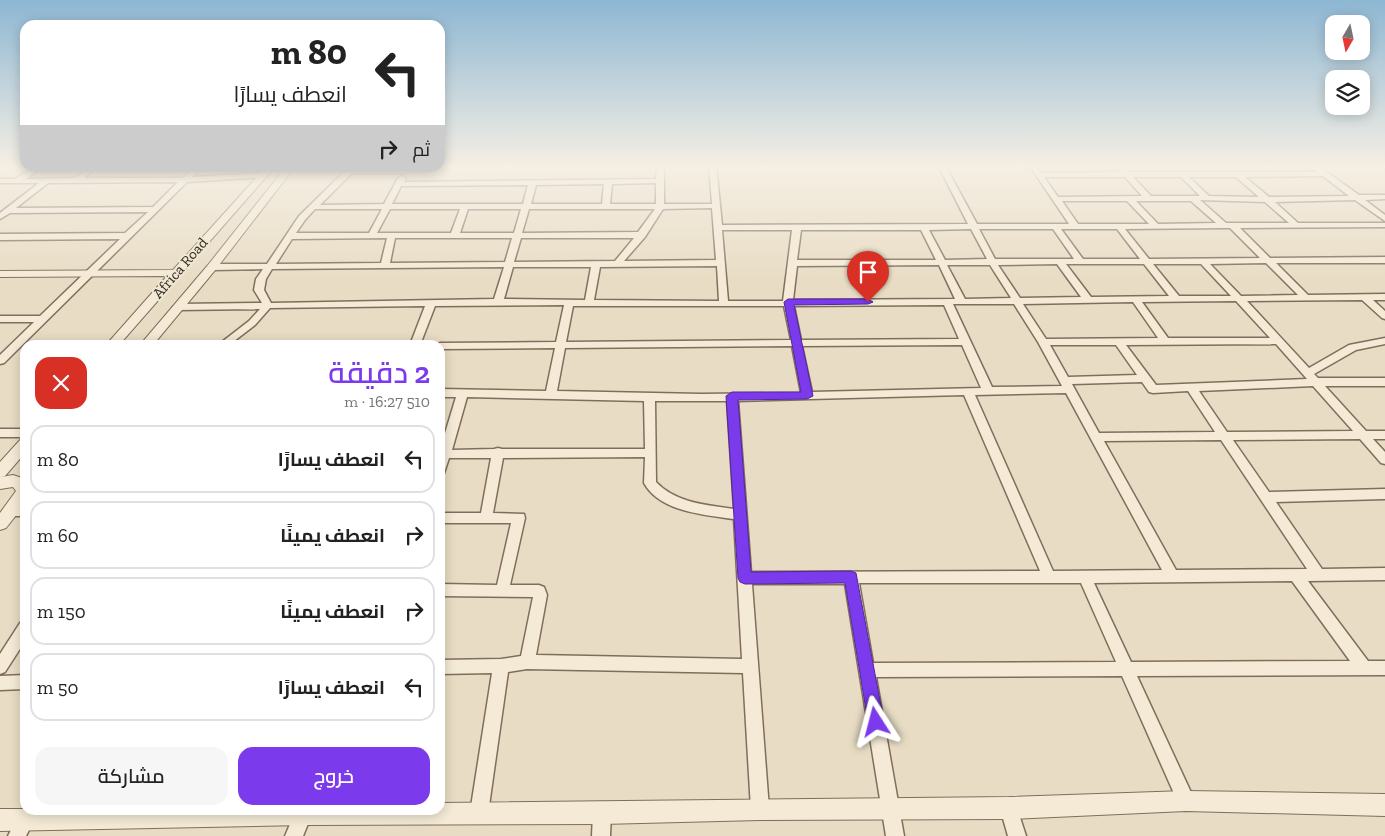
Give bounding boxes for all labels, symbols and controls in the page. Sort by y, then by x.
north arrow [1325,15,1370,60]
map controls [1325,15,1370,115]
text: 80 m [271,31,347,73]
icon: left [365,40,430,105]
button: layers [1325,70,1370,115]
text: انعطف يسارًا [234,81,347,108]
icon: right [374,135,402,163]
text: ثم [412,138,430,161]
street label: Africa Road [149,233,212,302]
pin [847,251,889,302]
icon: arrive [854,258,882,286]
text: 2 دقيقة [328,355,430,391]
button: close [35,357,87,409]
text: 510 m · 16:27 [344,392,430,411]
icon: left [400,445,428,473]
text: 80 m [37,448,79,471]
text: انعطف يسارًا [278,448,385,471]
icon: right [400,521,428,549]
text: 60 m [37,524,79,547]
text: انعطف يمينًا [280,524,385,547]
icon: right [400,597,428,625]
text: 150 m [37,600,86,623]
text: انعطف يمينًا [280,600,385,623]
icon: left [400,673,428,701]
text: 50 m [37,676,78,699]
text: انعطف يسارًا [278,676,385,699]
position arrow [849,695,901,747]
button: مشاركة [35,747,228,805]
button: خروج [238,747,430,805]

